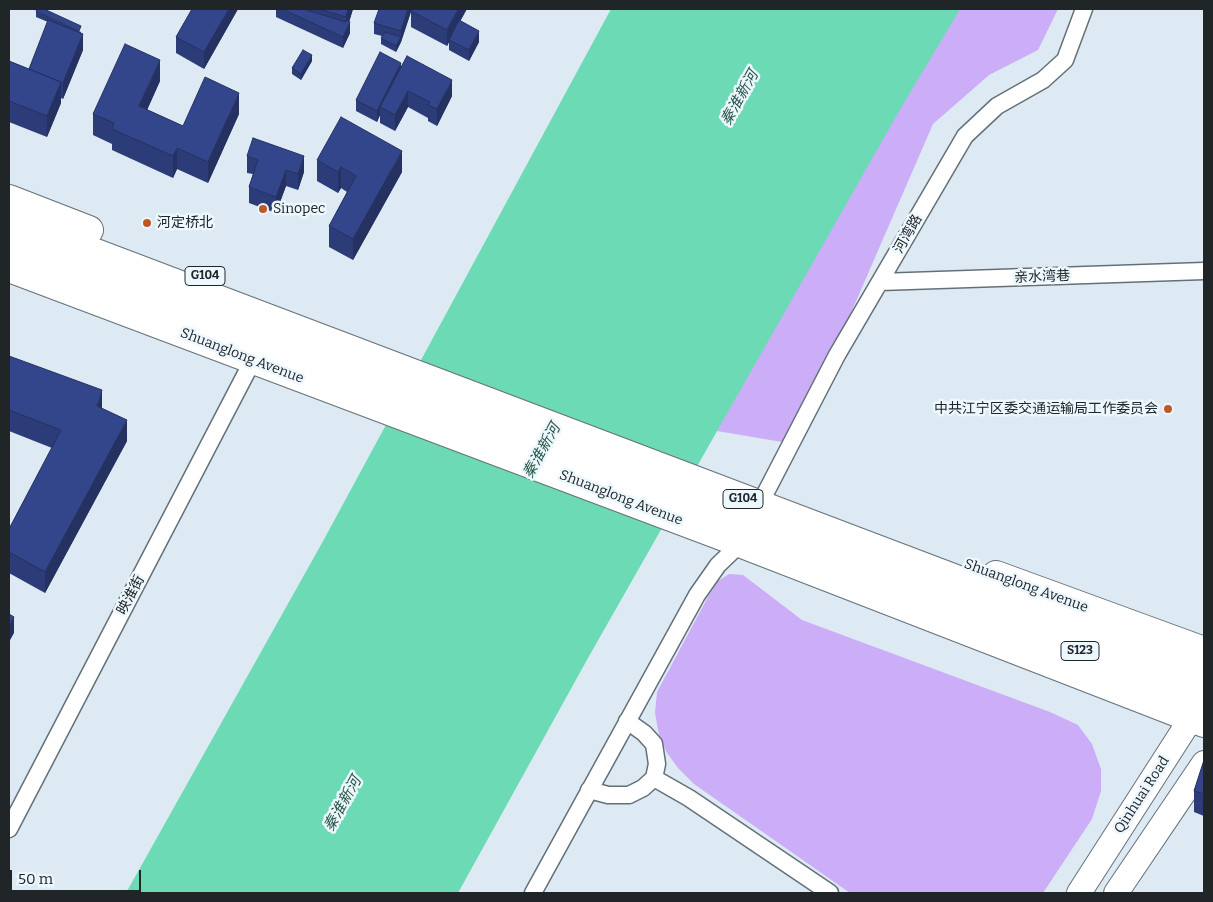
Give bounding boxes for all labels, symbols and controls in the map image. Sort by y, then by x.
water label: 秦淮新河 [718,67,762,129]
place label: Sinopec [273,201,325,217]
marker: Sinopec [257,203,269,215]
street label: 河湾路 [890,212,926,256]
place label: 河定桥北 [157,215,213,231]
marker: 河定桥北 [141,217,153,229]
road number: G104 [185,266,225,286]
street label: 亲水湾巷 [1014,268,1070,286]
street label: Shuanglong Avenue [178,325,306,387]
place label: 中共江宁区委交通运输局工作委员会 [934,401,1158,417]
marker: 中共江宁区委交通运输局工作委员会 [1162,403,1174,415]
water label: 秦淮新河 [520,420,564,482]
street label: Shuanglong Avenue [557,467,685,529]
road number: G104 [723,489,763,508]
street label: Shuanglong Avenue [962,556,1090,616]
street label: 映淮街 [114,573,148,617]
road number: S123 [1061,641,1099,660]
street label: Qinhuai Road [1111,753,1173,837]
water label: 秦淮新河 [321,773,365,835]
scale bar [12,860,144,892]
text: 50 m [18,870,53,888]

